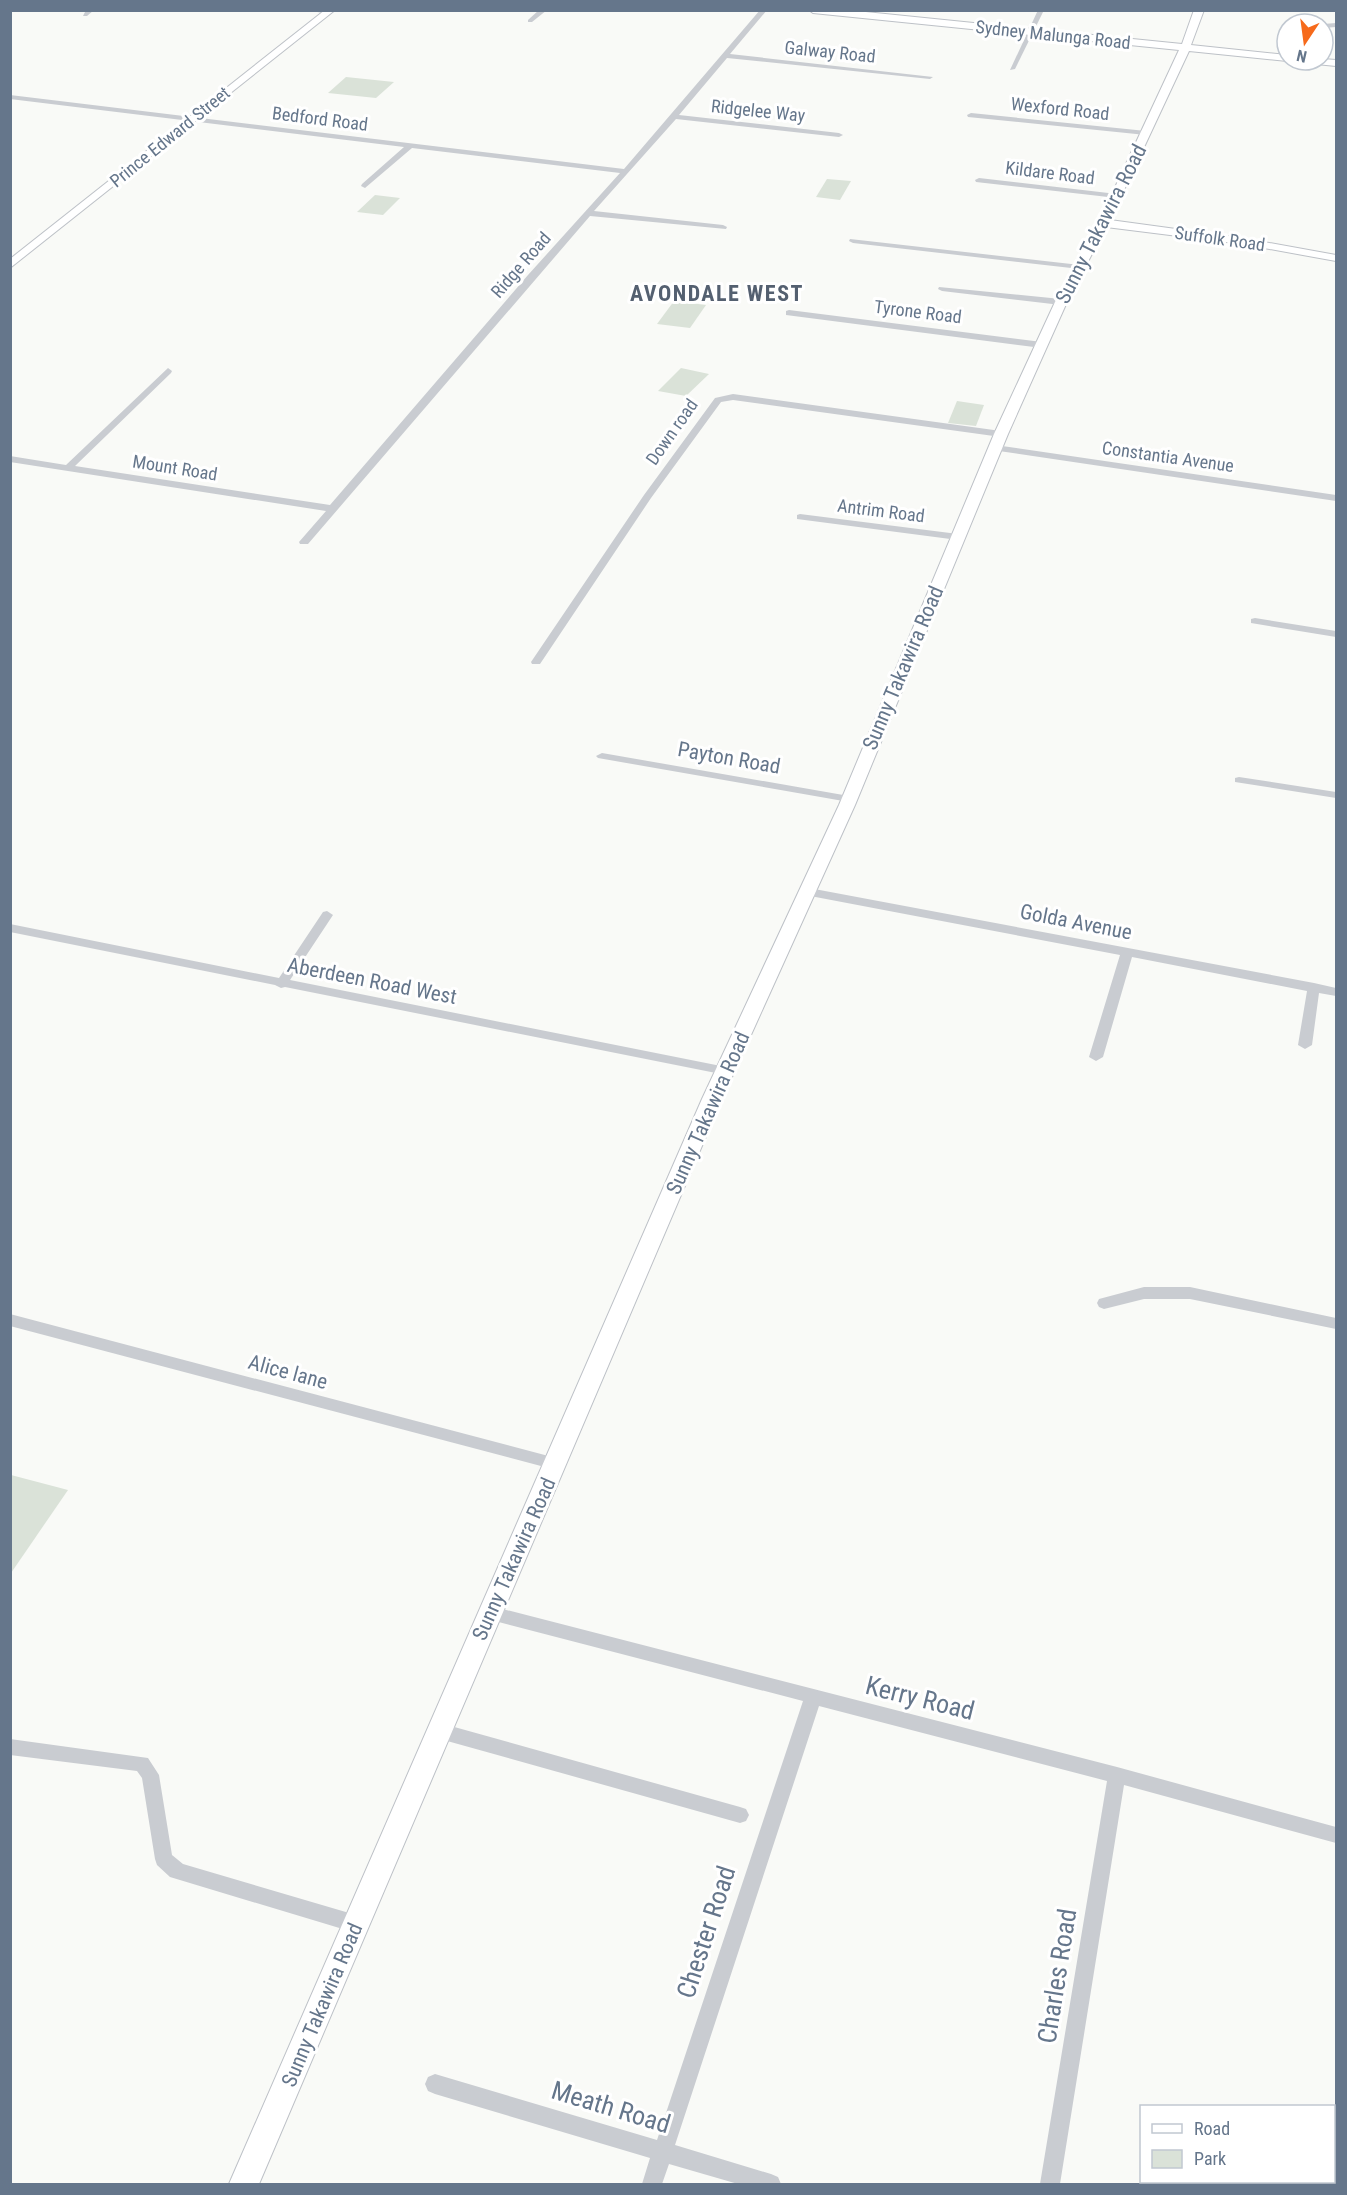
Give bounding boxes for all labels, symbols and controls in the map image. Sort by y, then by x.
north arrow [1275,12,1335,72]
street label: Sydney Malunga Road [974,16,1132,53]
street label: Galway Road [784,36,877,67]
text: N [1295,46,1309,66]
street label: Prince Edward Street [106,82,234,191]
street label: Wexford Road [1010,93,1110,124]
street label: Ridgelee Way [710,95,807,126]
street label: Bedford Road [271,102,369,135]
street label: Sunny Takawira Road [1050,140,1152,308]
street label: Kildare Road [1004,157,1096,188]
street label: Suffolk Road [1174,222,1267,255]
street label: Ridge Road [486,228,555,302]
district label: AVONDALE WEST [630,281,804,306]
street label: Tyrone Road [873,296,963,327]
street label: Down road [641,395,702,469]
street label: Constantia Avenue [1101,437,1235,476]
street label: Mount Road [131,450,219,485]
street label: Antrim Road [836,495,926,526]
street label: Sunny Takawira Road [858,583,948,753]
street label: Payton Road [676,737,782,779]
street label: Golda Avenue [1018,899,1134,945]
street label: Aberdeen Road West [285,953,459,1009]
street label: Sunny Takawira Road [661,1028,755,1198]
street label: Alice lane [246,1350,330,1394]
street label: Sunny Takawira Road [467,1474,561,1644]
street label: Kerry Road [862,1670,978,1726]
street label: Chester Road [671,1862,741,2002]
street label: Charles Road [1032,1907,1082,2045]
street label: Sunny Takawira Road [277,1920,367,2090]
street label: Meath Road [548,2075,674,2139]
legend [1140,2105,1335,2183]
text: Road [1194,2118,1230,2139]
text: Park [1194,2148,1226,2169]

